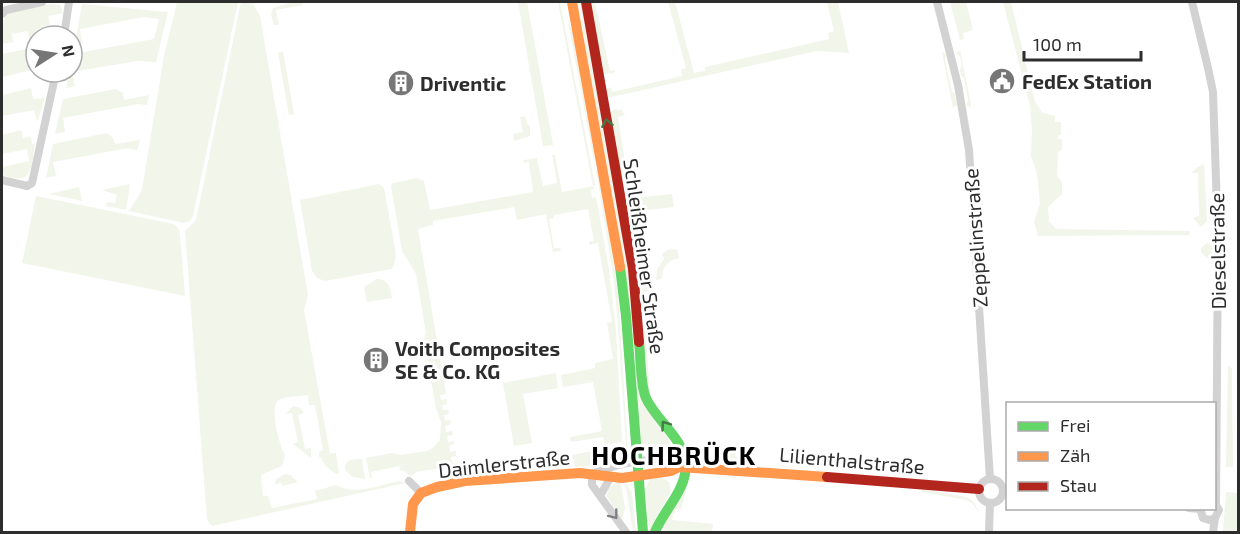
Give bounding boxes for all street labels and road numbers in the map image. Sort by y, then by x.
street label: Schleißheimer Straße [619,157,671,355]
street label: Zeppelinstraße [958,168,992,308]
street label: Dieselstraße [1204,192,1230,310]
street label: Lilienthalstraße [778,442,926,478]
street label: Daimlerstraße [437,444,571,482]

